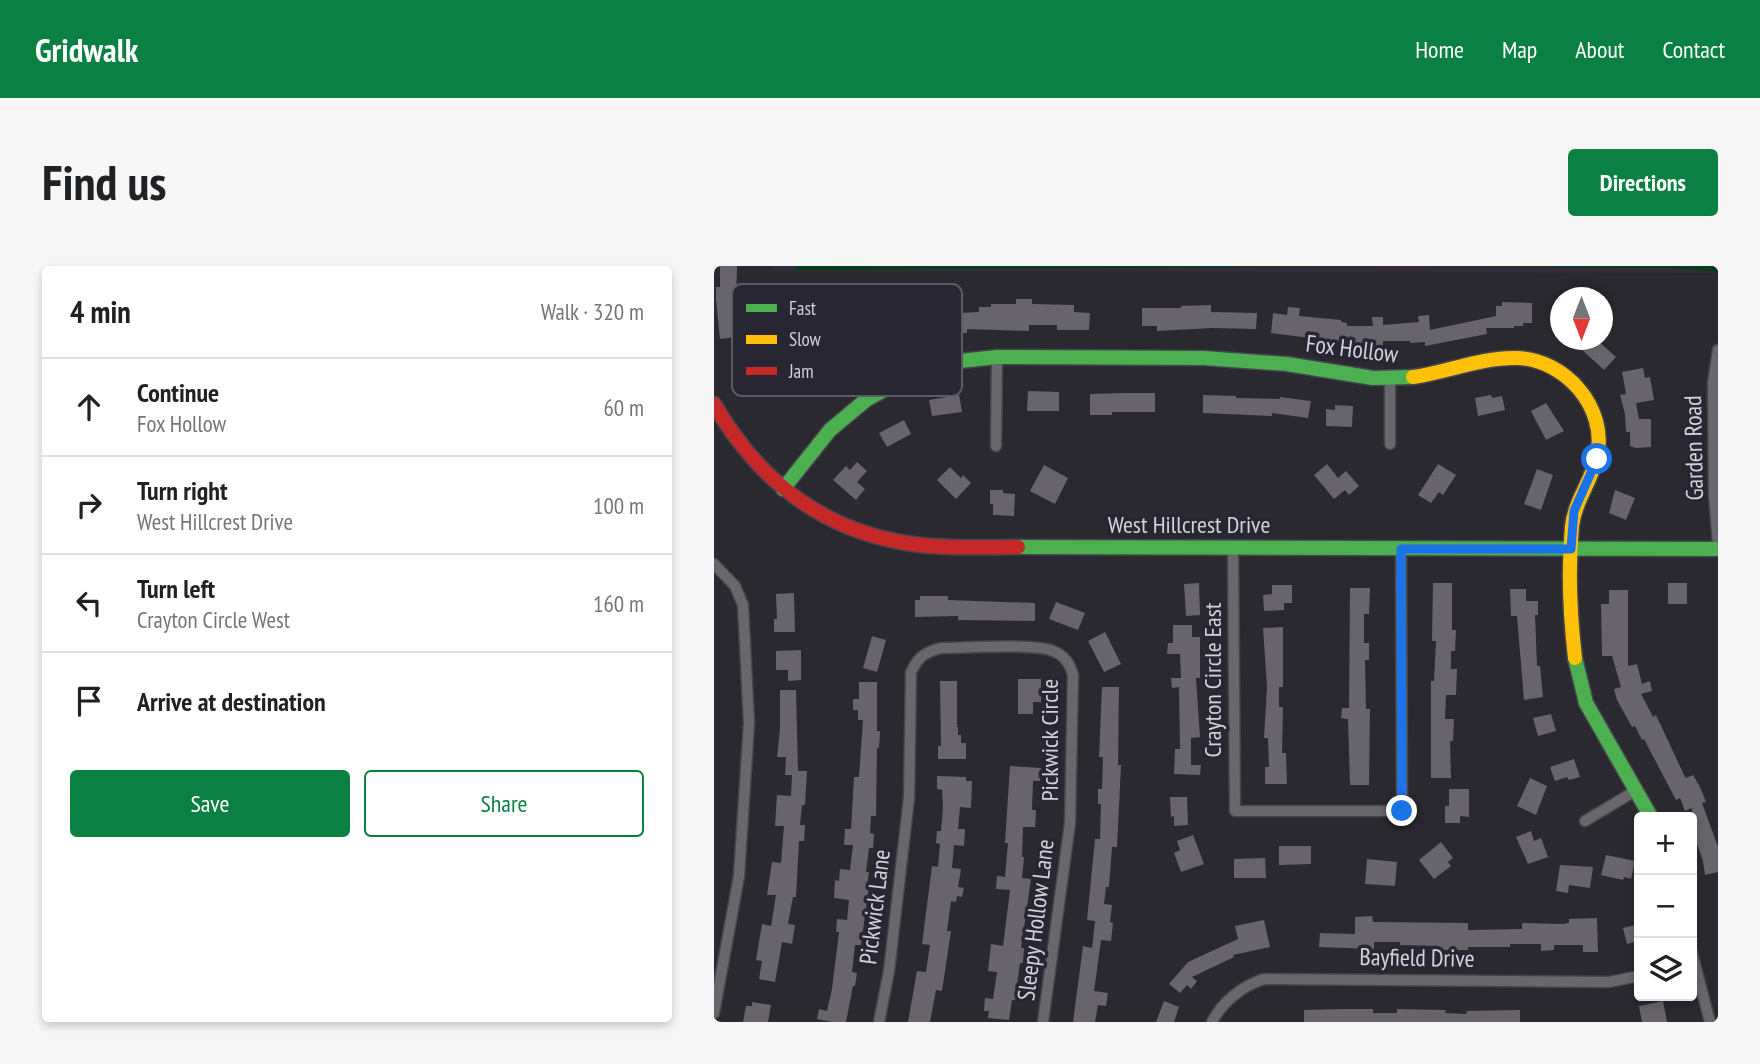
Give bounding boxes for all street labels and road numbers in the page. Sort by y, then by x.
street label: Fox Hollow [1304,327,1401,370]
street label: Garden Road [1677,395,1710,501]
street label: West Hillcrest Drive [1108,509,1270,540]
street label: Crayton Circle East [1197,602,1228,757]
street label: Pickwick Circle [1034,679,1065,801]
street label: Sleepy Hollow Lane [1010,838,1061,1002]
street label: Pickwick Lane [852,848,897,966]
street label: Bayfield Drive [1359,941,1475,974]

